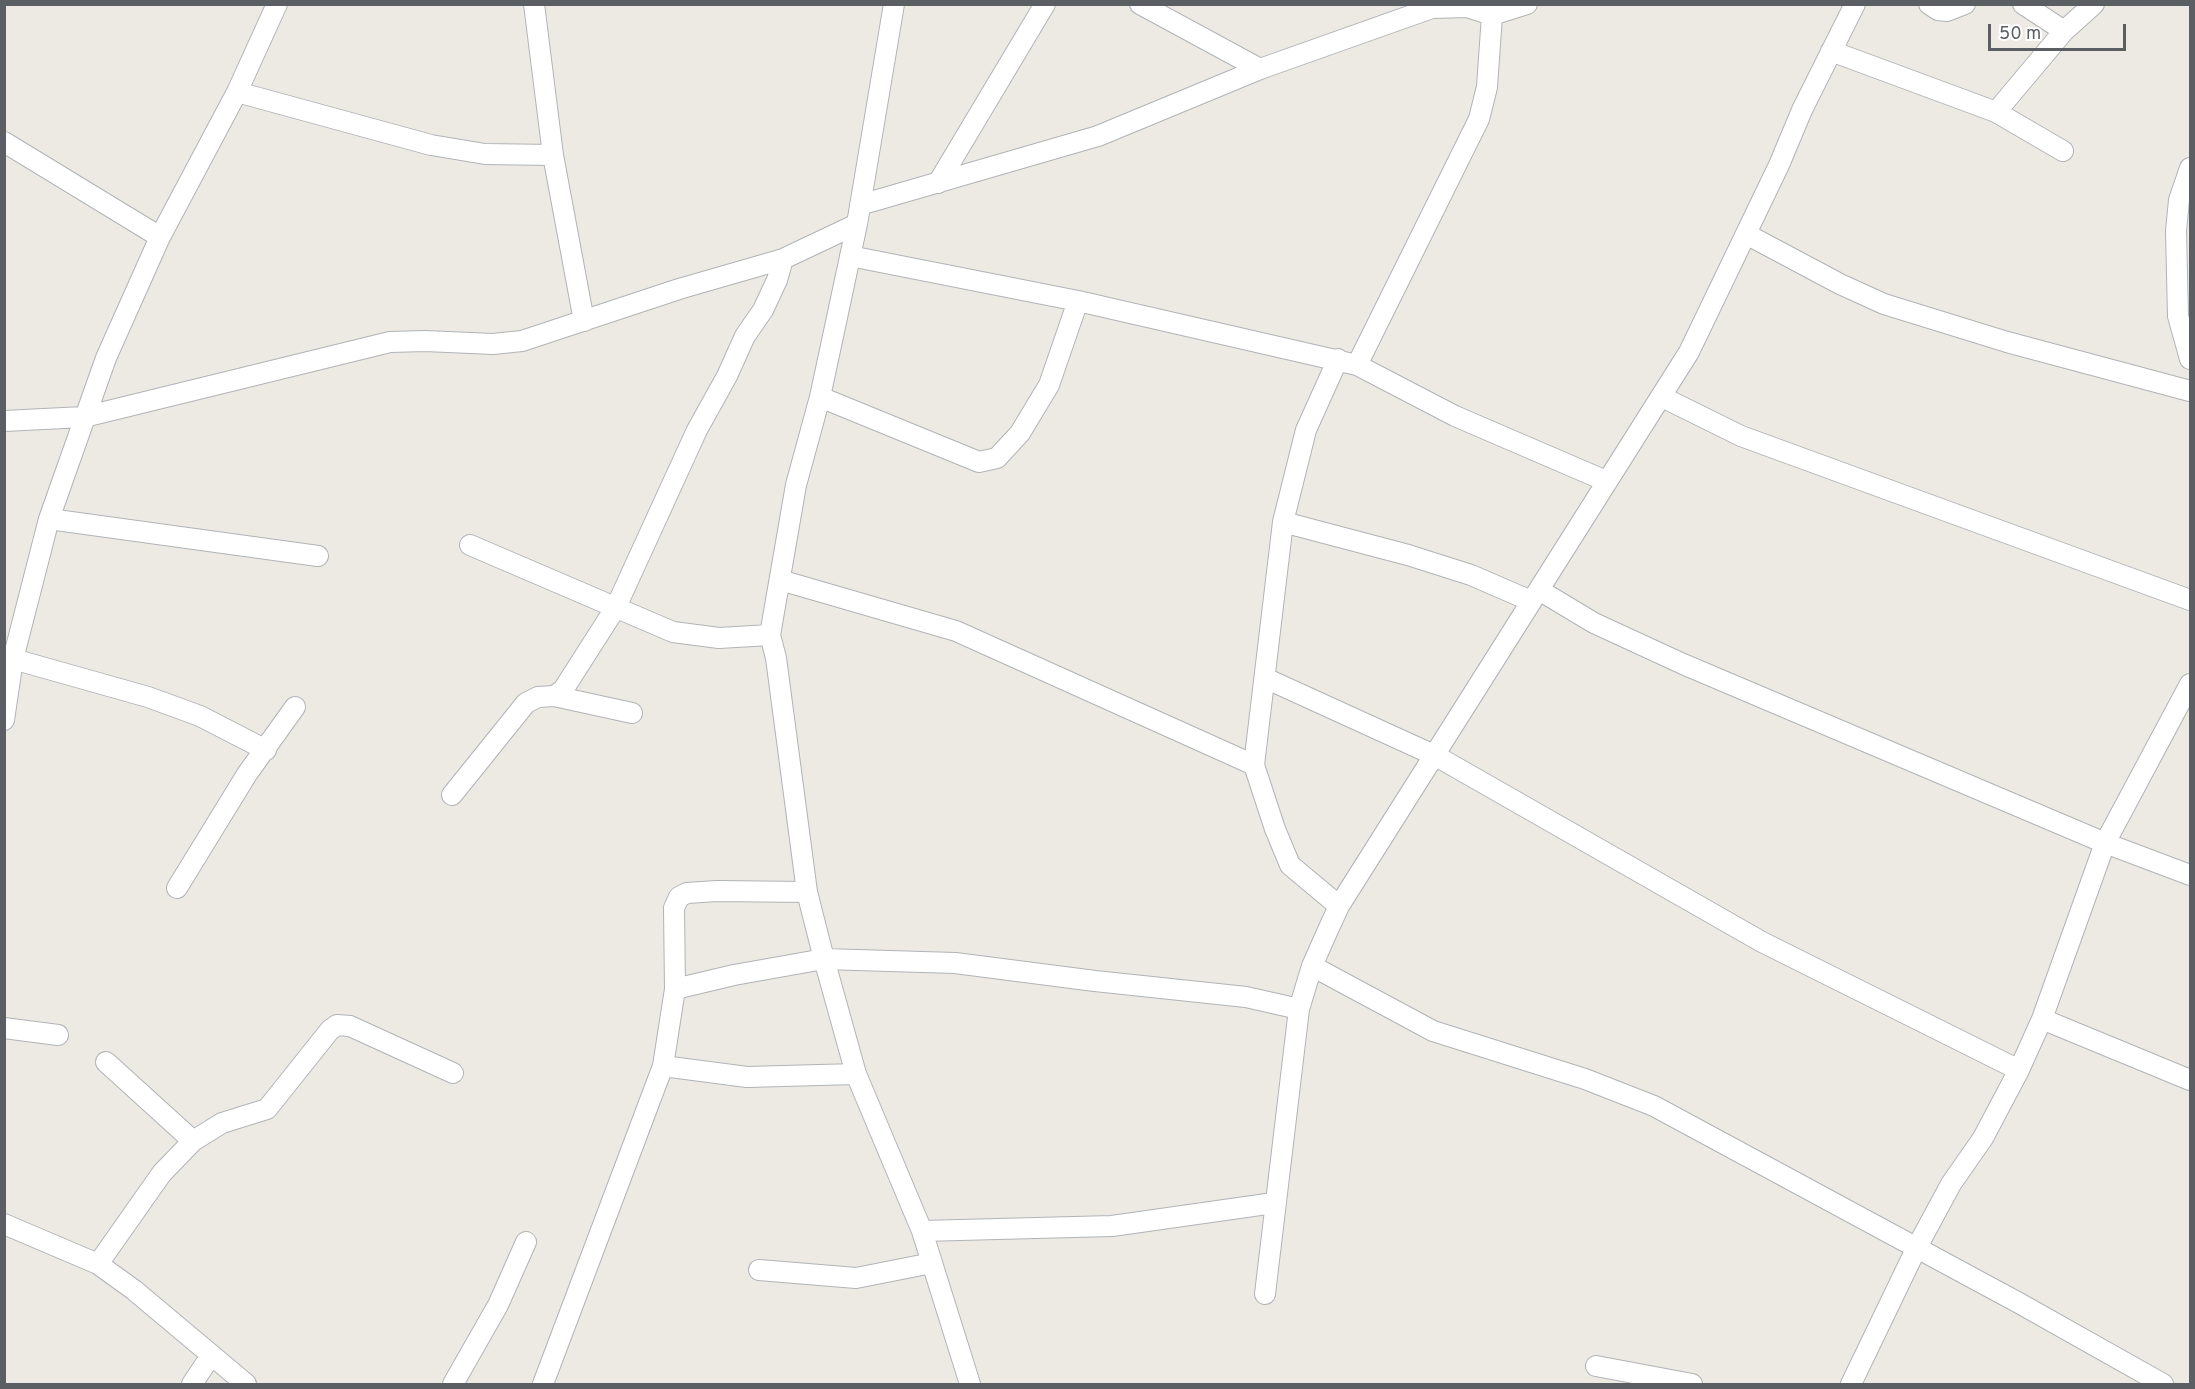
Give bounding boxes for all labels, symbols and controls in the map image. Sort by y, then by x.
scale bar [1991,12,2129,50]
text: 50 m [1999,23,2041,46]

